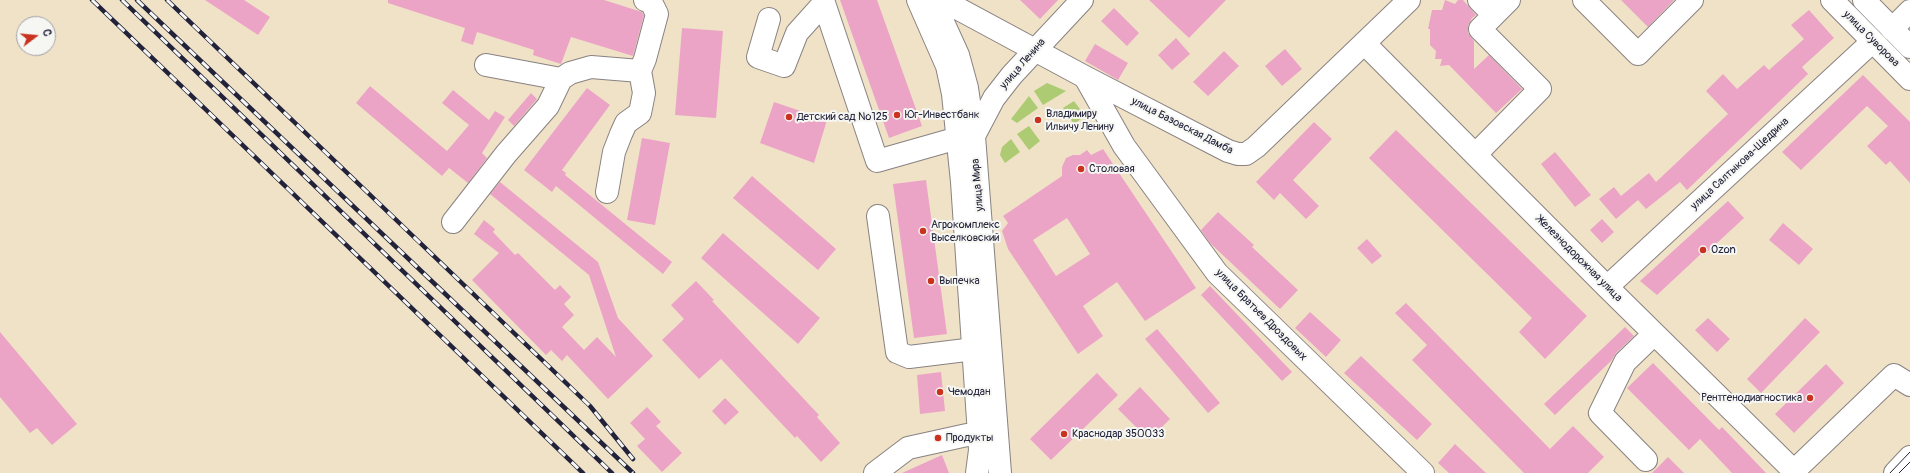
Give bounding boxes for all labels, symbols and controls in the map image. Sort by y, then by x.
street label: улица Суворова [1840,8,1902,70]
north arrow [16,16,56,56]
text: С [40,28,54,38]
street label: улица Ленина [997,36,1049,92]
street label: улица Базовская Дамба [1129,95,1235,157]
place label: Владимиру Ильичу Ленину [1046,107,1114,133]
place label: Юг-Инвестбанк [905,108,979,122]
place label: Детский сад №125 [797,110,888,124]
marker: Юг-Инвестбанк [892,110,902,120]
marker: Детский сад №125 [784,112,794,122]
marker: Владимиру Ильичу Ленину [1033,115,1043,125]
street label: улица Салтыкова-Щедрина [1688,115,1792,213]
street label: улица Мира [969,158,987,212]
place label: Столовая [1089,162,1135,176]
marker: Столовая [1076,164,1086,174]
street label: Железнодорожная улица [1533,213,1625,305]
place label: Агрокомплекс Выселковский [931,218,1000,244]
marker: Агрокомплекс Выселковский [918,226,928,236]
place label: Ozon [1711,243,1736,257]
marker: Ozon [1698,245,1708,255]
street label: улица Братьев Дроздовых [1213,267,1309,363]
place label: Выпечка [939,274,980,288]
marker: Выпечка [926,276,936,286]
place label: Чемодан [948,385,990,399]
marker: Чемодан [935,387,945,397]
place label: Рентгенодиагностика [1701,391,1802,405]
marker: Рентгенодиагностика [1805,393,1815,403]
place label: Краснодар 350033 [1072,427,1164,441]
marker: Краснодар 350033 [1059,429,1069,439]
place label: Продукты [946,431,993,445]
marker: Продукты [933,433,943,443]

